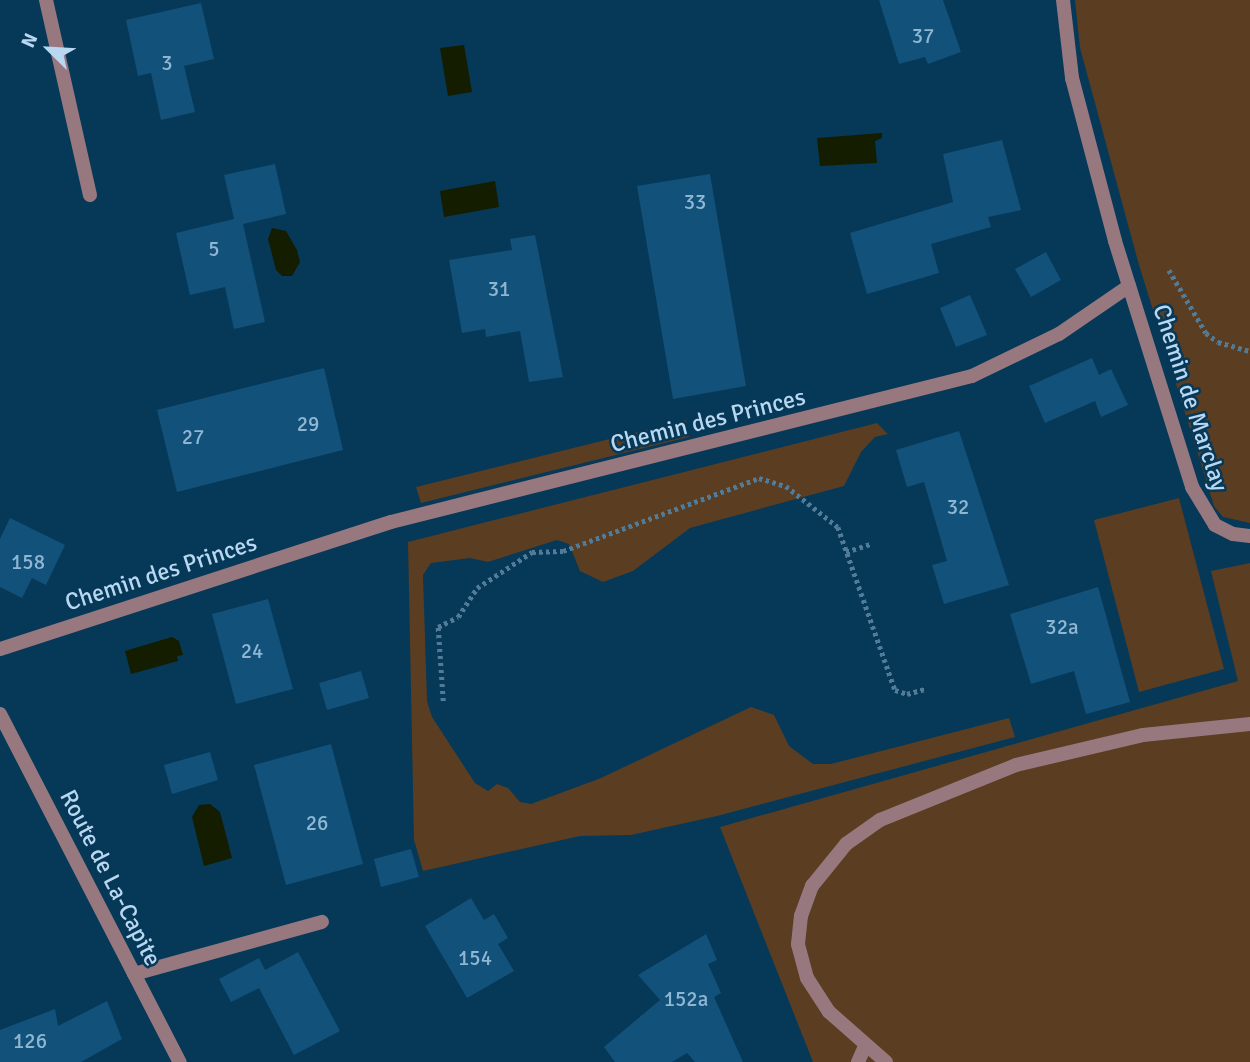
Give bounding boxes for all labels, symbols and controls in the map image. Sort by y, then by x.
north arrow [14,14,84,84]
house number: 37 [912,23,934,49]
text: N [16,30,43,51]
house number: 3 [161,50,173,76]
house number: 33 [684,189,706,215]
house number: 5 [208,236,220,262]
house number: 31 [488,276,510,302]
street label: Chemin de Marclay [1146,301,1234,495]
street label: Chemin des Princes [608,383,808,459]
house number: 29 [297,411,319,437]
house number: 27 [182,424,204,450]
house number: 32 [947,494,969,520]
street label: Chemin des Princes [62,528,260,618]
house number: 158 [11,549,45,575]
house number: 32a [1045,614,1079,640]
house number: 24 [241,638,263,664]
street label: Route de La-Capite [53,785,167,971]
house number: 26 [306,810,328,836]
house number: 154 [458,945,492,971]
house number: 152a [664,986,708,1012]
house number: 126 [13,1028,47,1054]

